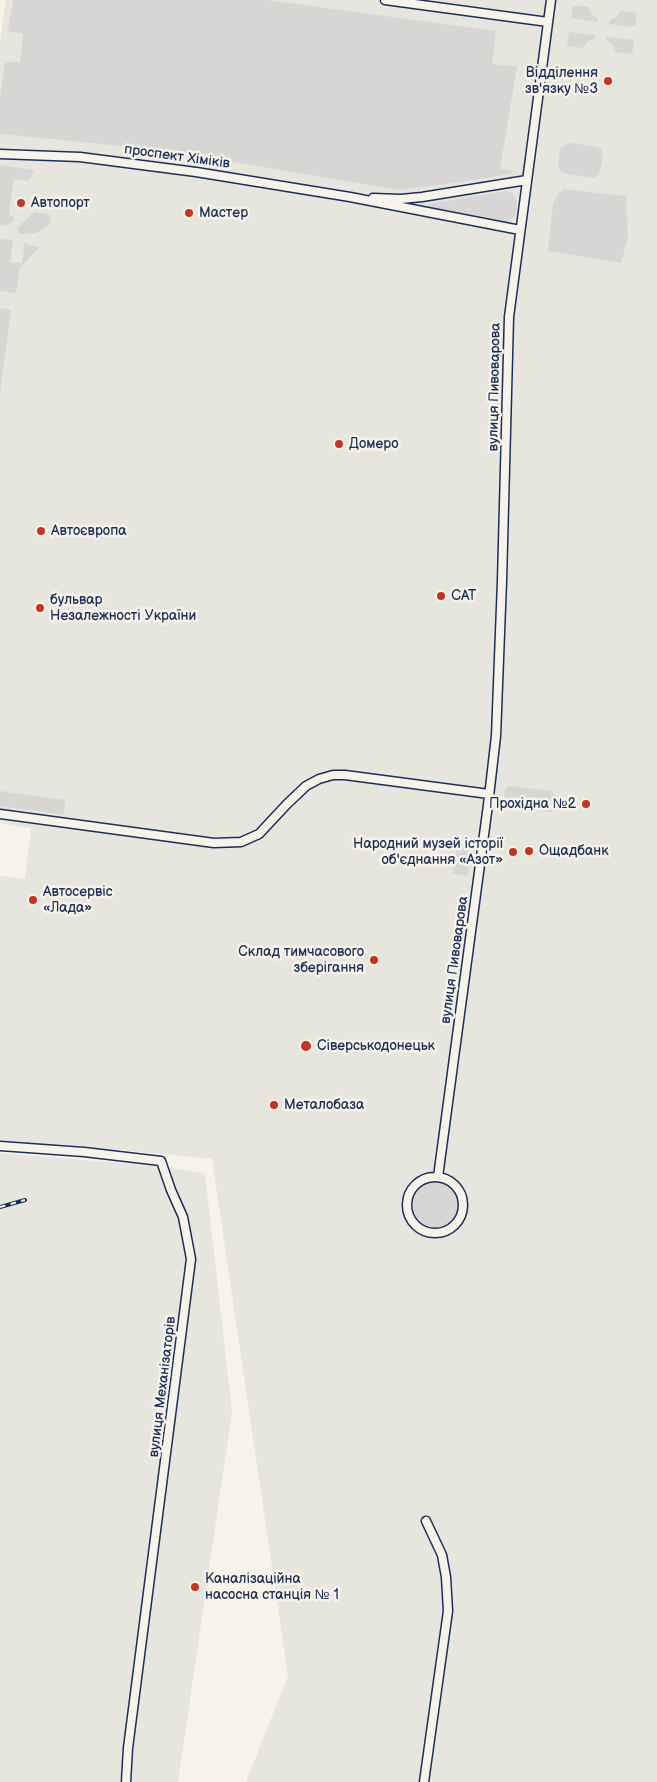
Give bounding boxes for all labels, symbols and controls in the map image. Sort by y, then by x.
place label: Відділення зв'язку №3 [525,65,598,98]
marker: Відділення зв'язку №3 [602,75,614,87]
street label: проспект Хіміків [123,141,231,173]
place label: Автопорт [31,195,90,211]
marker: Автопорт [15,197,27,209]
place label: Мастер [199,205,248,221]
marker: Мастер [183,207,195,219]
street label: вулиця Пивоварова [485,323,505,451]
place label: Домеро [349,436,398,452]
marker: Домеро [333,438,345,450]
place label: Автоєвропа [51,523,127,539]
marker: Автоєвропа [35,525,47,537]
place label: CAT [451,588,476,604]
marker: CAT [435,590,447,602]
place label: бульвар Незалежності України [50,592,196,624]
marker: бульвар Незалежності України [34,602,46,614]
place label: Прохідна №2 [489,796,576,812]
marker: Прохідна №2 [580,798,592,810]
place label: Народний музей історії об'єднання «Азот» [353,836,503,869]
place label: Ощадбанк [539,843,609,859]
marker: Ощадбанк [523,845,535,857]
marker: Народний музей історії об'єднання «Азот» [507,846,519,858]
place label: Автосервіс «Лада» [43,884,113,916]
marker: Автосервіс «Лада» [27,894,39,906]
street label: вулиця Пивоварова [438,895,472,1025]
place label: Склад тимчасового зберігання [238,944,364,976]
marker: Склад тимчасового зберігання [368,954,380,966]
place label: Сіверськодонецьк [317,1038,435,1054]
marker: Сіверськодонецьк [299,1039,313,1053]
place label: Металобаза [284,1097,364,1113]
marker: Металобаза [268,1099,280,1111]
street label: вулиця Механізаторів [146,1316,180,1458]
place label: Каналізаційна насосна станція № 1 [205,1571,339,1604]
marker: Каналізаційна насосна станція № 1 [189,1581,201,1593]

